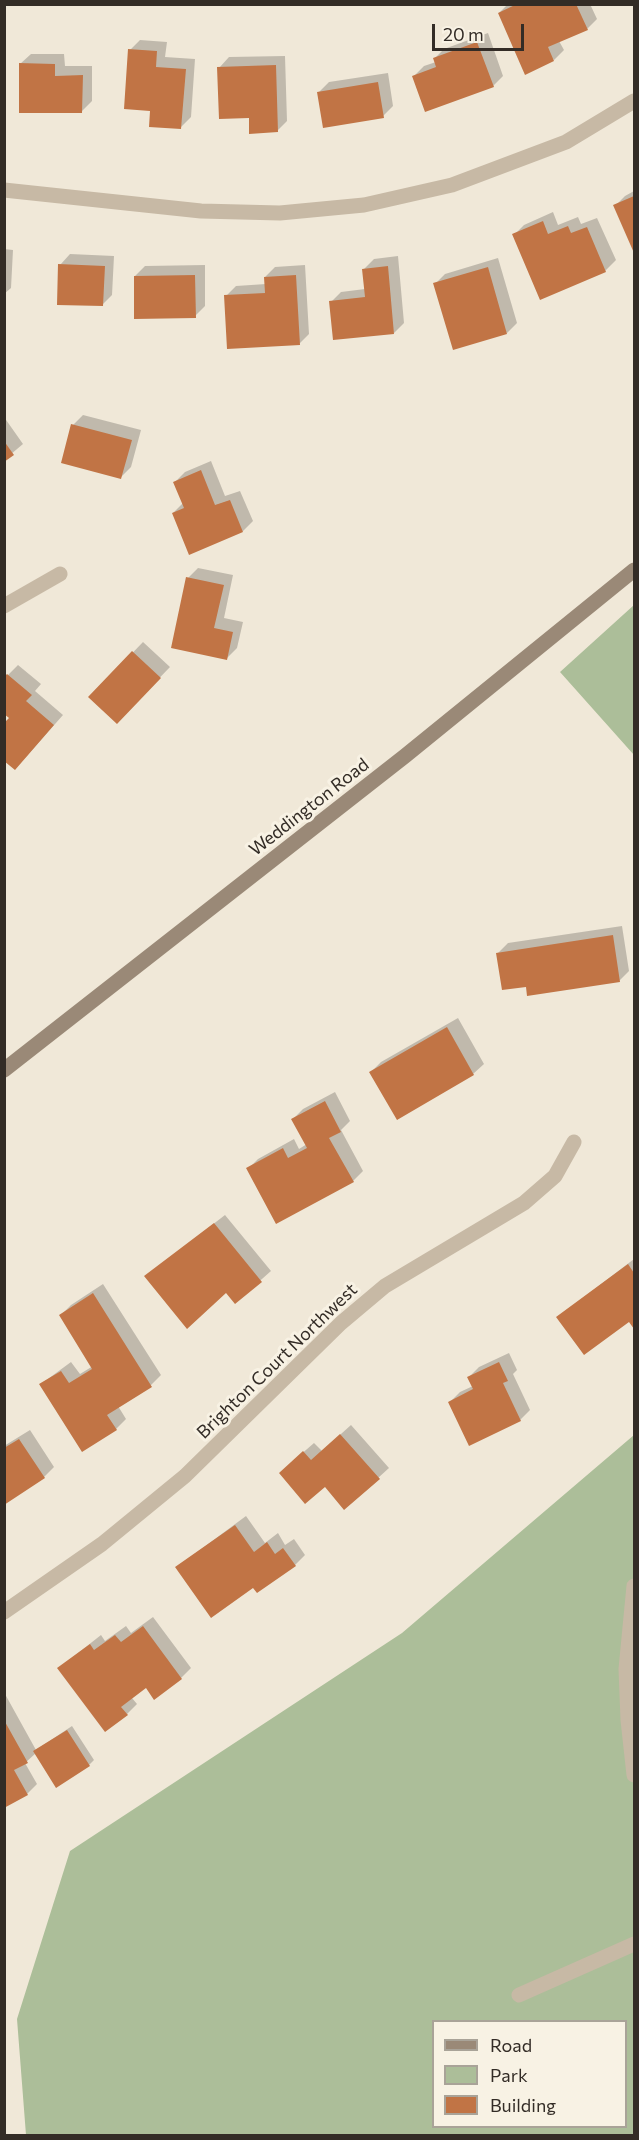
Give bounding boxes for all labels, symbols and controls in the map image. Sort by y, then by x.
scale bar [435,12,526,50]
text: 20 m [443,23,484,45]
street label: Weddington Road [245,754,373,860]
street label: Brighton Court Northwest [192,1279,362,1443]
legend [432,2020,627,2128]
text: Road [490,2034,532,2056]
text: Park [490,2064,528,2086]
text: Building [490,2094,556,2116]

